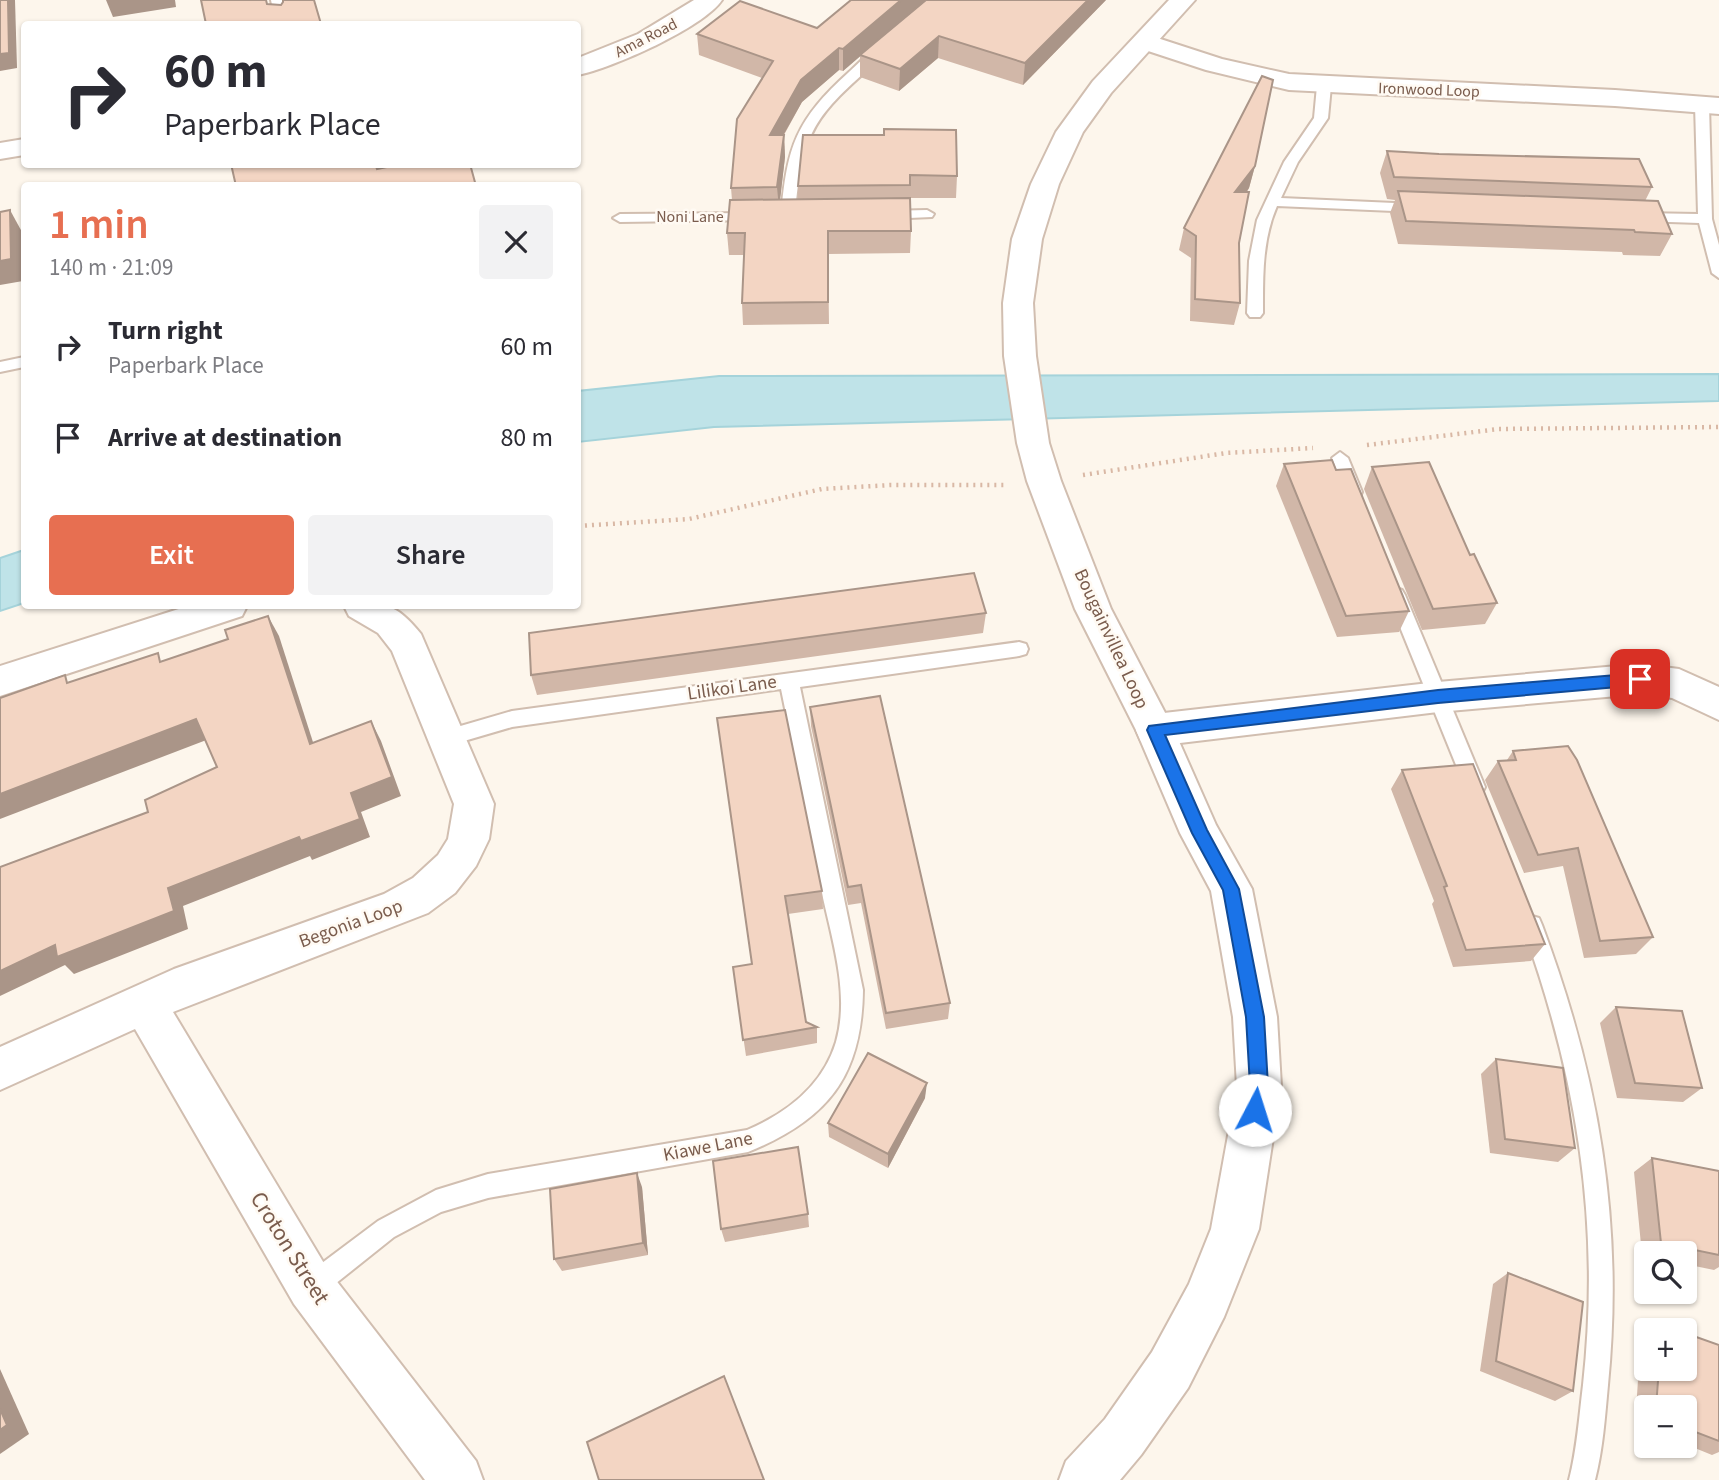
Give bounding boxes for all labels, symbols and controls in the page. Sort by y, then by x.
street label: Ama Road [611,13,681,63]
text: 60 m [164,37,268,107]
icon: right [49,49,140,140]
street label: Ironwood Loop [1378,77,1480,103]
text: Paperbark Place [164,102,381,148]
text: 1 min [49,195,149,255]
button: close [479,205,553,279]
street label: Noni Lane [656,206,724,228]
text: 140 m · 21:09 [49,251,173,284]
text: Turn right [108,312,223,349]
icon: right [49,328,87,366]
text: 60 m [500,328,553,365]
text: Paperbark Place [108,349,264,382]
icon: arrive [49,419,87,457]
text: Arrive at destination [108,419,342,456]
text: 80 m [500,419,553,456]
button: Exit [49,515,294,595]
button: Share [308,515,553,595]
street label: Bougainvillea Loop [1067,565,1155,713]
pin [1610,649,1670,709]
icon: arrive [1621,660,1659,698]
street label: Lilikoi Lane [686,668,778,708]
street label: Begonia Loop [295,893,407,955]
position arrow [1218,1073,1292,1147]
street label: Kiawe Lane [661,1125,755,1169]
street label: Croton Street [242,1185,338,1311]
map controls [1634,1241,1697,1458]
button: search [1634,1241,1697,1304]
button: + [1634,1318,1697,1381]
button: − [1634,1395,1697,1458]

